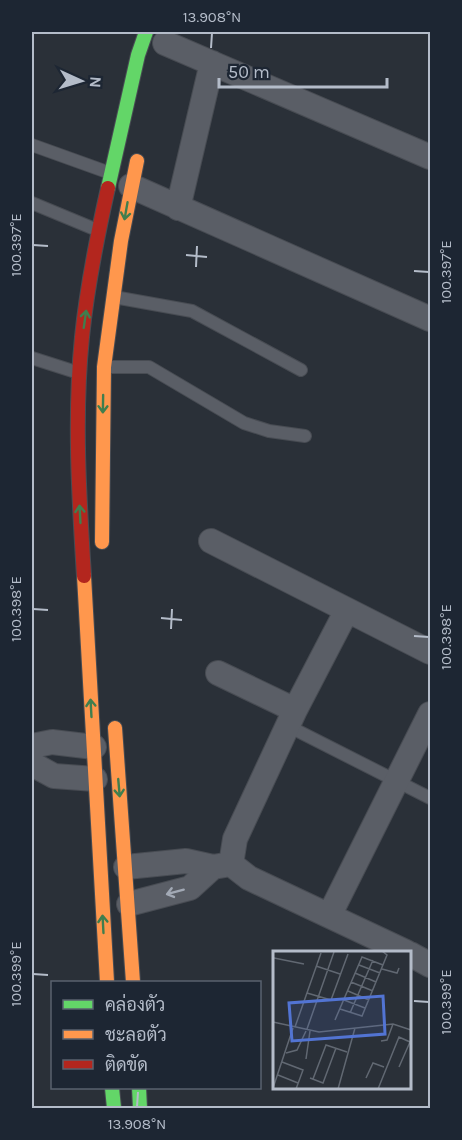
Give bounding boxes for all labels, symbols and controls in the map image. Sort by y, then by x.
text: 13.908°N [183,8,241,26]
north arrow [51,51,111,111]
scale bar [219,51,387,89]
text: 50 m [228,61,270,83]
text: N [86,76,105,88]
one-way arrow [120,201,131,220]
text: 100.397°E [7,213,25,277]
text: 100.397°E [437,240,455,304]
one-way arrow [80,310,91,329]
one-way arrow [98,394,109,414]
one-way arrow [75,504,86,524]
text: 100.398°E [7,576,25,642]
text: 100.398°E [437,604,455,670]
one-way arrow [86,699,97,719]
one-way arrow [114,777,125,797]
one-way arrow [166,887,185,899]
one-way arrow [98,915,109,935]
text: 100.399°E [7,941,25,1007]
inset map [273,951,411,1089]
text: 100.399°E [437,969,455,1035]
legend [51,981,261,1089]
text: คล่องตัว [105,993,165,1016]
text: ชะลอตัว [105,1024,167,1046]
text: ติดขัด [105,1054,148,1076]
text: 13.908°N [108,1115,166,1133]

